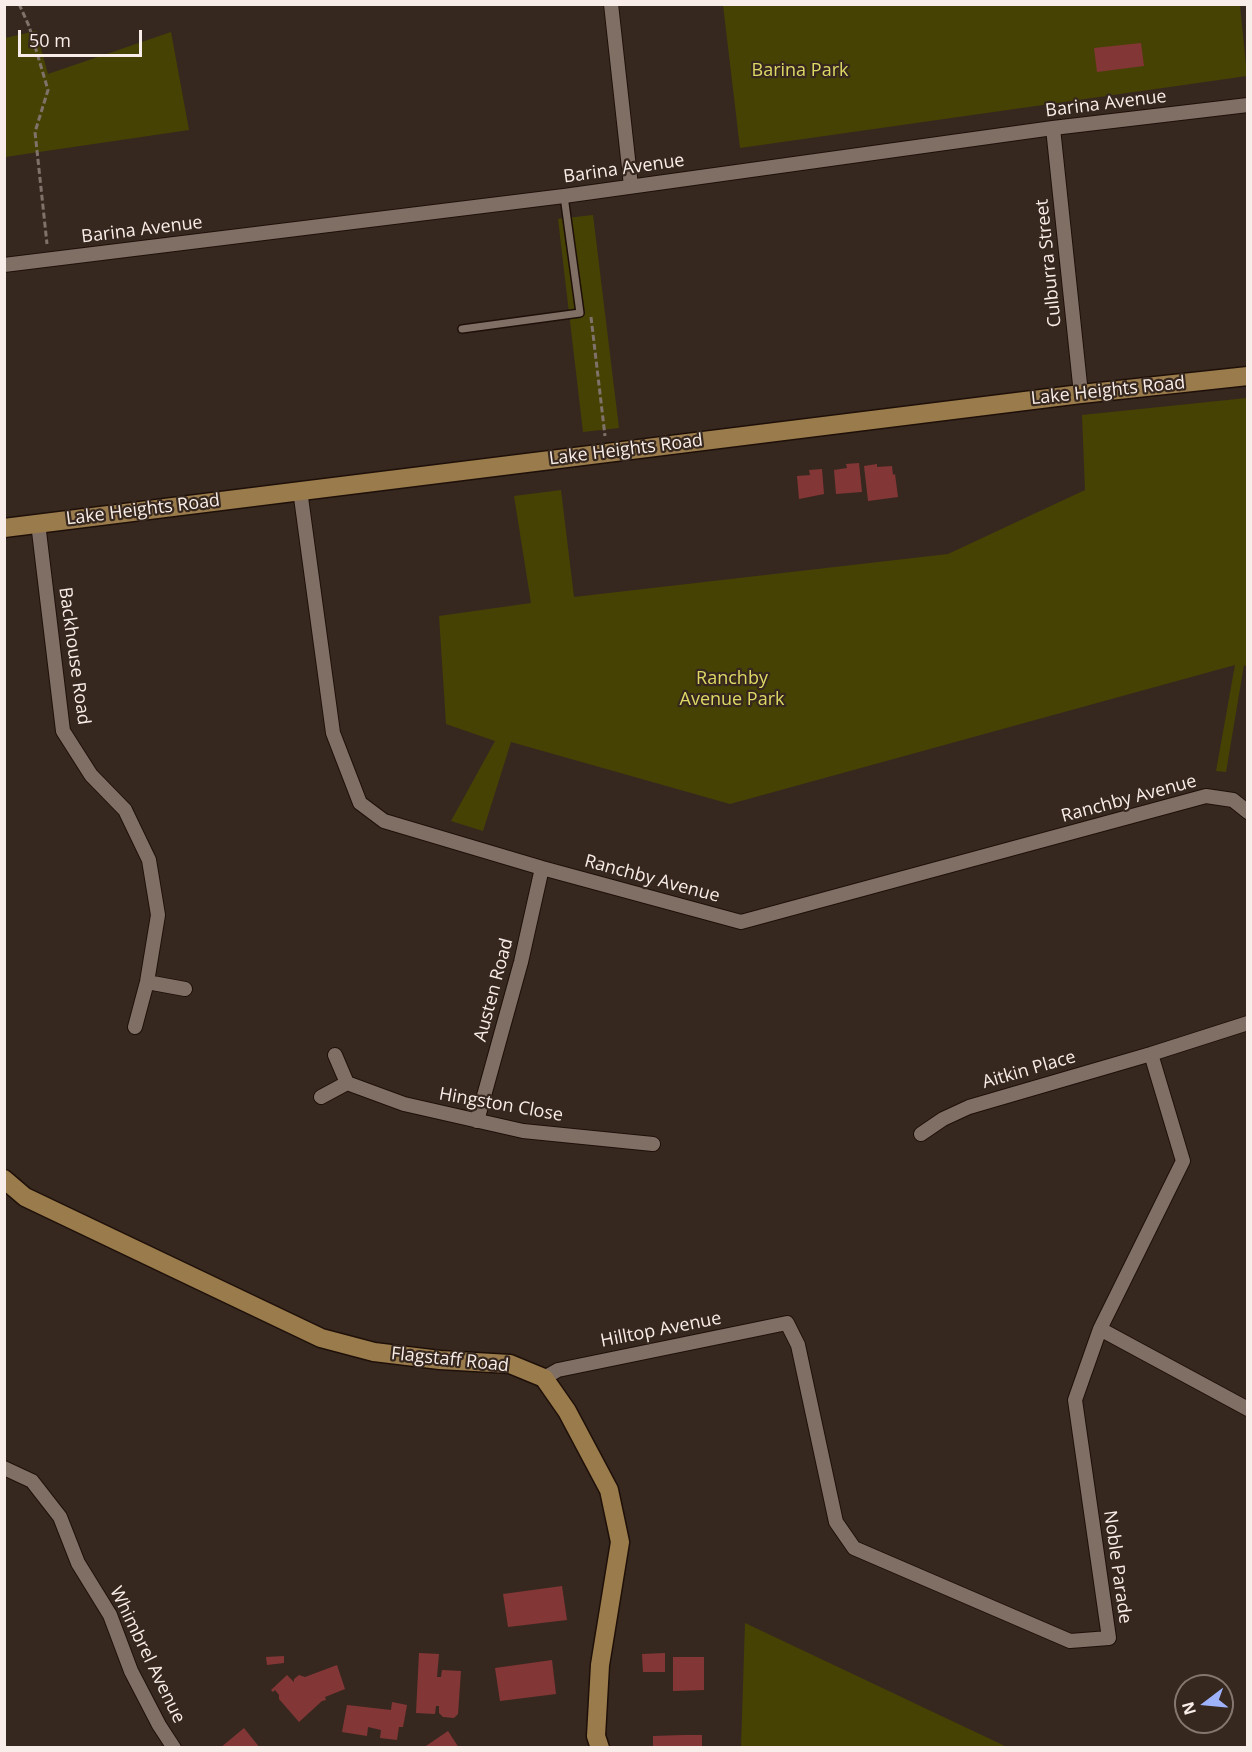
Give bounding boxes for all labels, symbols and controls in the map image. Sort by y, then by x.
scale bar [21,18,146,56]
text: 50 m [29,28,71,52]
park label: Barina Park [752,60,848,82]
street label: Barina Avenue [1044,86,1168,122]
street label: Barina Avenue [562,150,686,188]
street label: Culburra Street [1032,198,1066,328]
street label: Barina Avenue [80,212,204,248]
street label: Lake Heights Road [1030,372,1186,410]
street label: Lake Heights Road [548,430,704,470]
street label: Lake Heights Road [65,490,221,530]
street label: Backhouse Road [54,586,94,726]
park label: Ranchby Avenue Park [680,668,784,710]
street label: Ranchby Avenue [1059,771,1199,827]
street label: Ranchby Avenue [582,851,722,907]
street label: Austen Road [470,936,518,1044]
street label: Aitkin Place [980,1046,1078,1094]
street label: Hingston Close [437,1083,565,1127]
street label: Hilltop Avenue [599,1308,723,1352]
street label: Flagstaff Road [390,1343,510,1377]
street label: Noble Parade [1098,1509,1136,1625]
street label: Whimbrel Avenue [105,1583,189,1727]
north arrow [1174,1674,1234,1734]
text: N [1176,1699,1201,1718]

